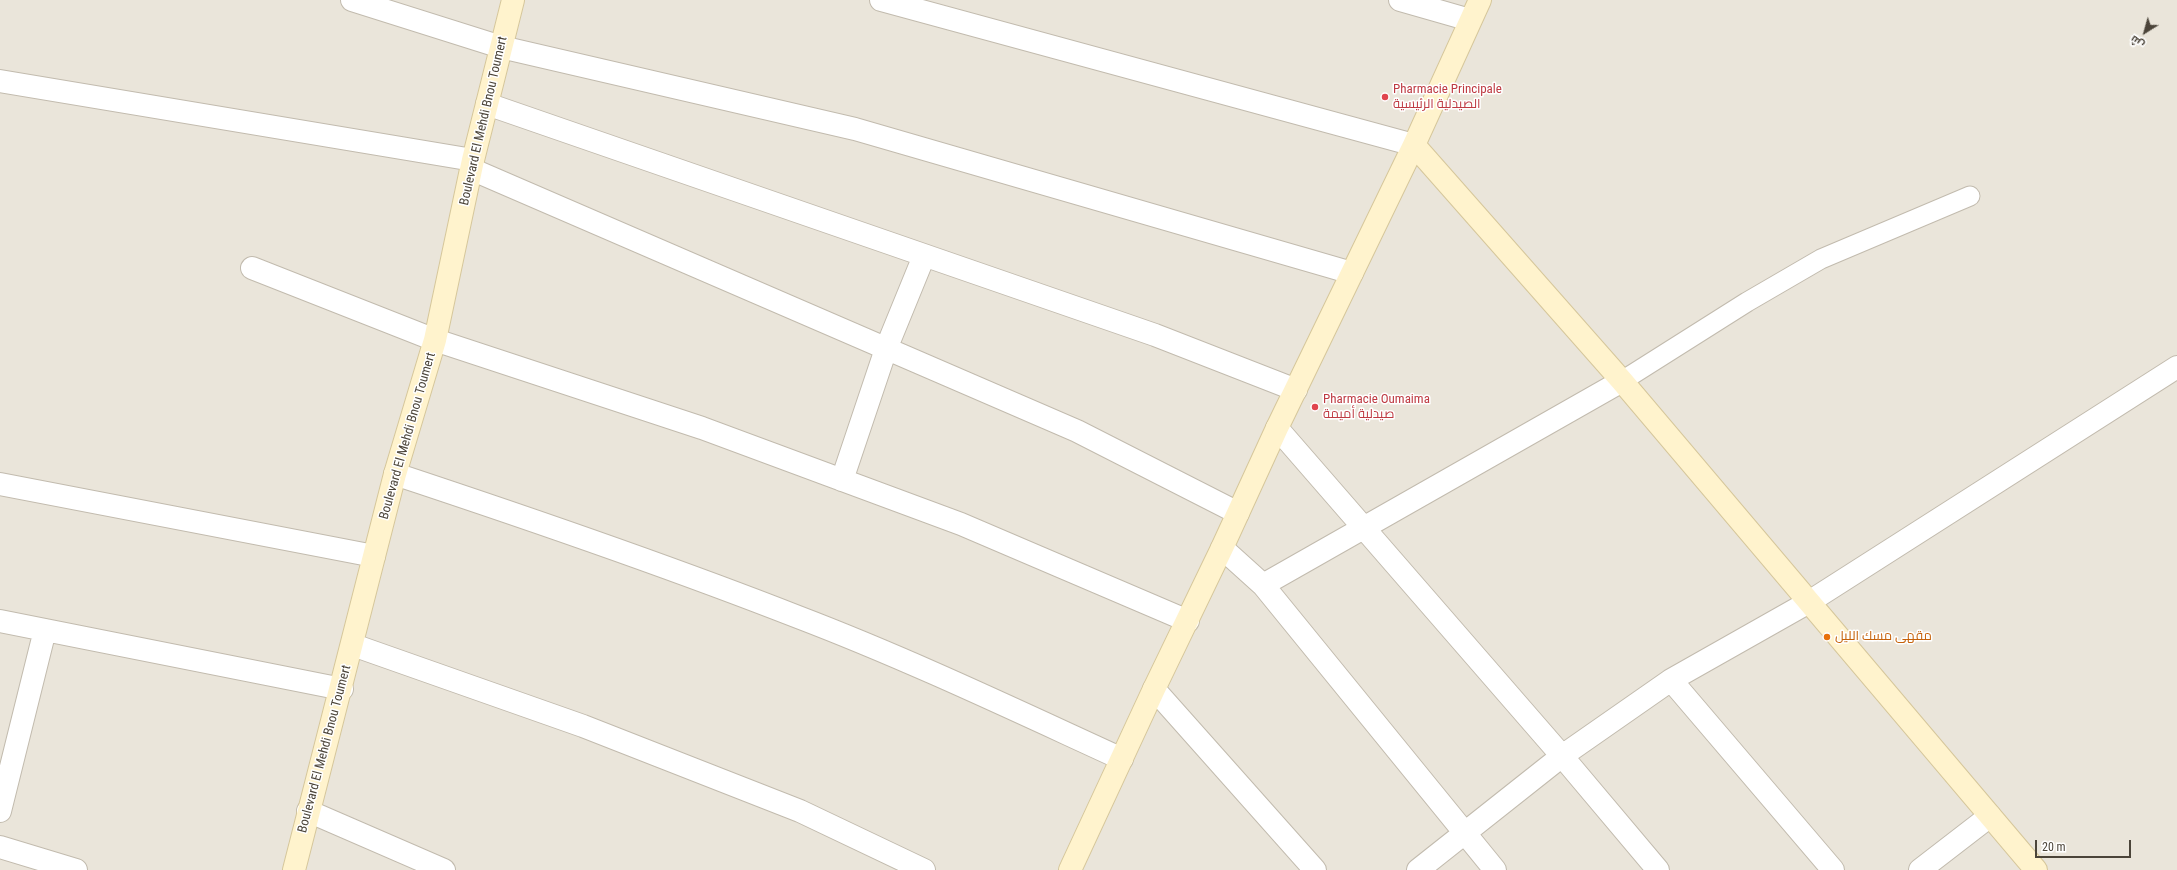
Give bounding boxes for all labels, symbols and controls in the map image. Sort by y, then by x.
north arrow [2125,12,2165,52]
text: ش [2128,33,2147,51]
street label: Boulevard El Mehdi Bnou Toumert [457,35,511,207]
place label: Pharmacie Principale الصيدلية الرئيسية [1393,82,1502,113]
marker: Pharmacie Principale الصيدلية الرئيسية [1380,92,1390,102]
street label: Boulevard El Mehdi Bnou Toumert [377,351,439,521]
place label: Pharmacie Oumaima صيدلية أميمة [1323,392,1430,423]
marker: Pharmacie Oumaima صيدلية أميمة [1310,402,1320,412]
place label: مقهى مسك الليل [1835,629,1932,645]
marker: مقهى مسك الليل [1822,632,1832,642]
street label: Boulevard El Mehdi Bnou Toumert [295,663,355,835]
scale bar [2037,832,2133,858]
text: 20 m [2042,840,2066,854]

